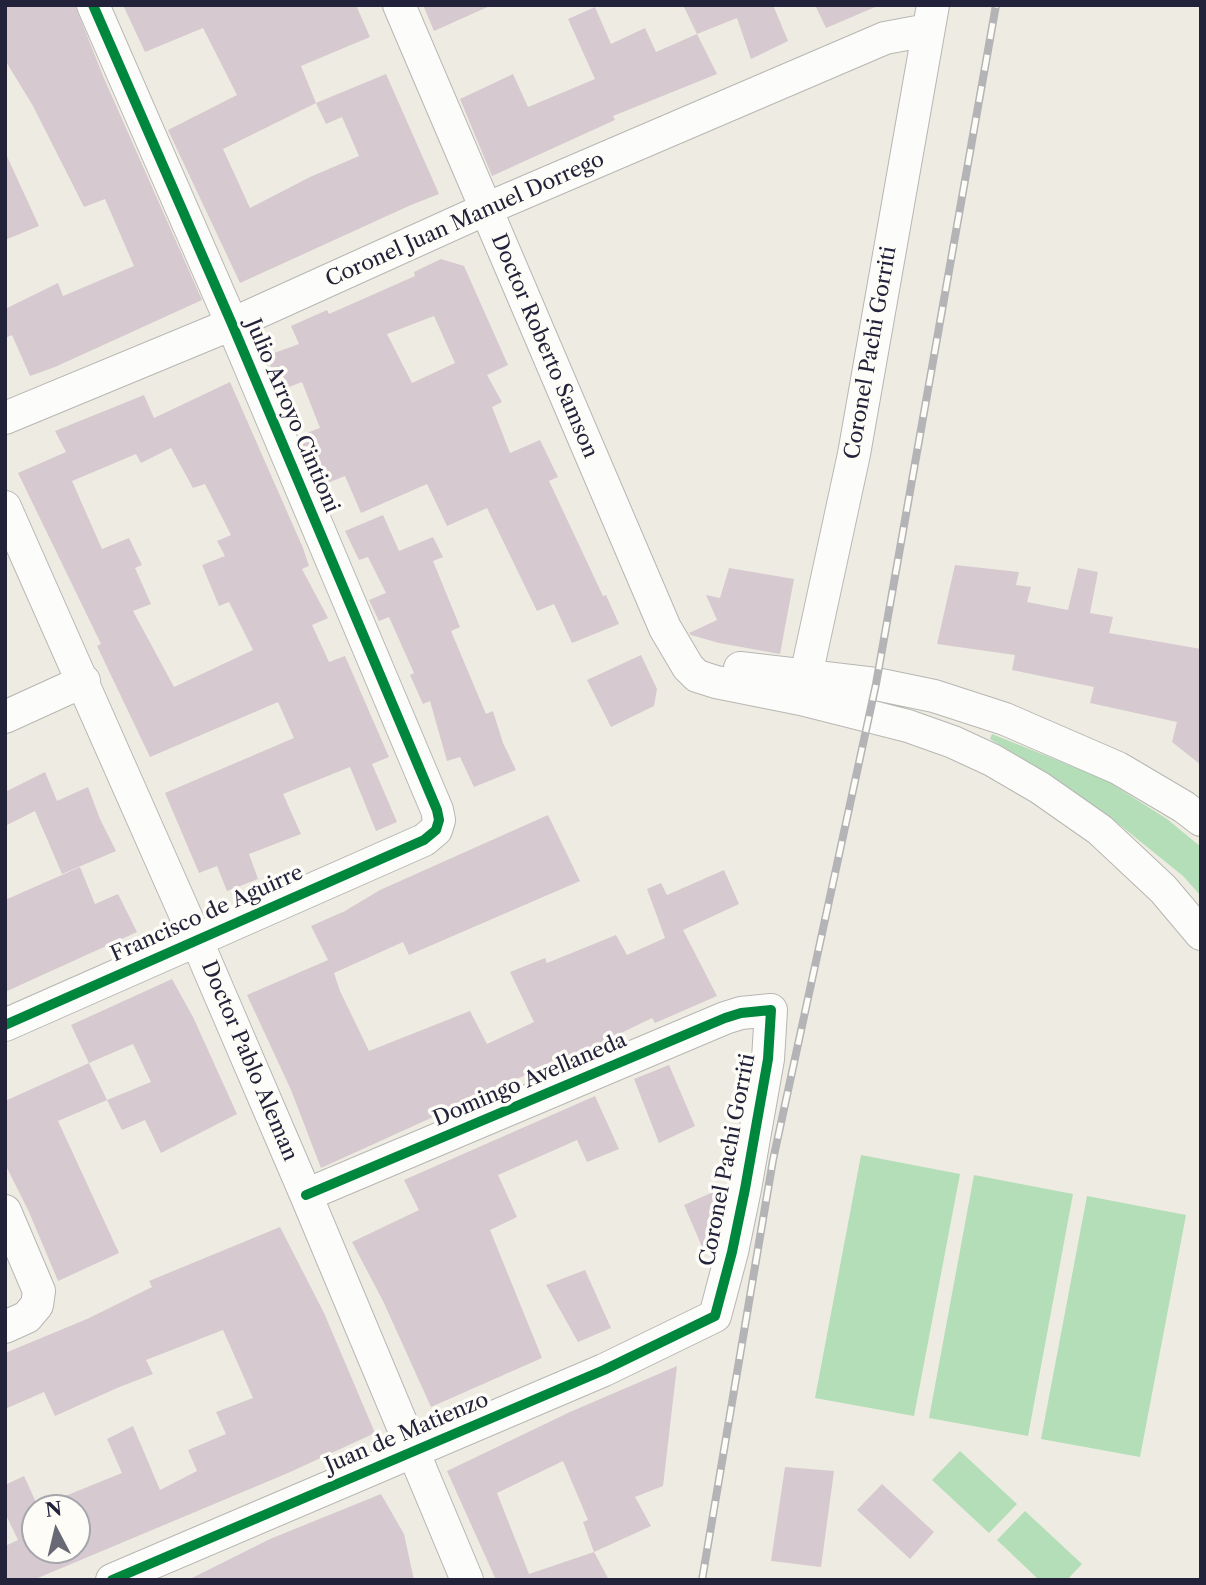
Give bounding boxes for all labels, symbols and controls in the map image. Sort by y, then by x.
street label: Coronel Juan Manuel Dorrego [322,147,608,293]
street label: Doctor Roberto Samson [485,230,603,462]
street label: Coronel Pachi Gorriti [840,245,902,461]
street label: Julio Arroyo Cintioni [240,315,344,517]
street label: Francisco de Aguirre [107,860,307,968]
street label: Doctor Pablo Aleman [195,957,303,1165]
street label: Domingo Avellaneda [430,1028,630,1132]
street label: Coronel Pachi Gorriti [695,1052,761,1268]
street label: Juan de Matienzo [322,1387,492,1479]
north arrow [21,1494,91,1564]
text: N [44,1497,63,1522]

